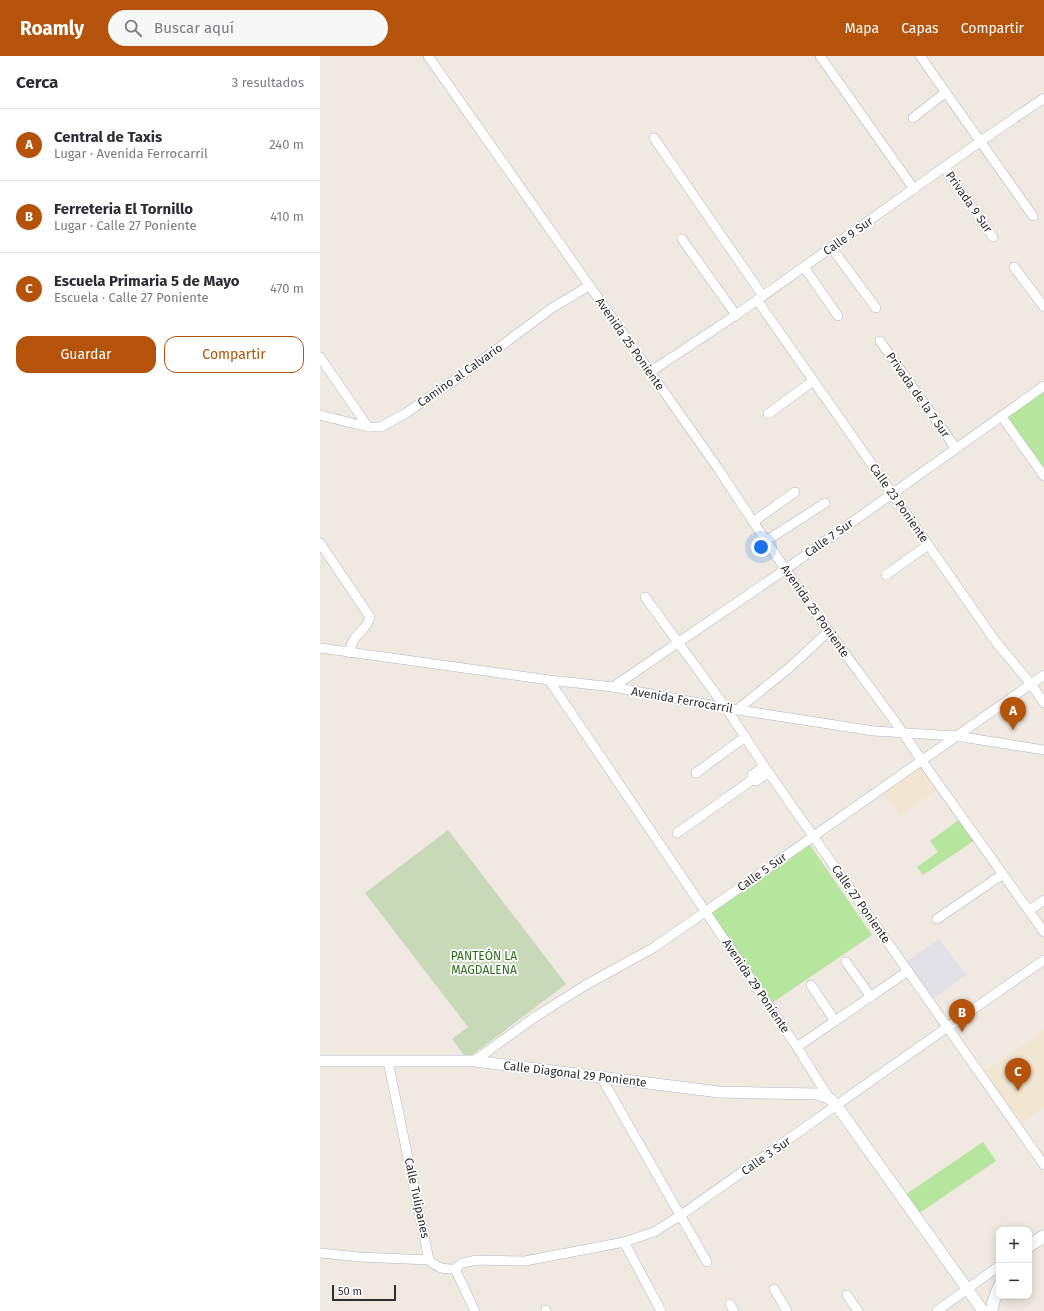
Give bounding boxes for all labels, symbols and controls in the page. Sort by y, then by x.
search box [108,10,388,46]
text: Roamly [20,17,84,40]
icon: search [122,17,144,39]
text: Buscar aquí [154,19,234,37]
text: Mapa [845,20,879,37]
text: Capas [901,20,939,37]
text: Compartir [961,20,1024,37]
text: Cerca [16,72,58,93]
text: 3 resultados [232,75,304,90]
text: Central de Taxis [54,128,162,146]
text: A [25,137,33,152]
text: 240 m [269,137,304,152]
text: Lugar · Avenida Ferrocarril [54,146,208,161]
street label: Privada 9 Sur [943,169,995,236]
text: Ferreteria El Tornillo [54,200,193,218]
text: B [25,209,33,224]
text: 410 m [270,209,304,224]
street label: Calle 9 Sur [820,214,876,258]
text: Lugar · Calle 27 Poniente [54,218,196,233]
text: Escuela Primaria 5 de Mayo [54,272,240,290]
text: C [25,281,33,296]
text: 470 m [270,281,304,296]
text: Escuela · Calle 27 Poniente [54,290,209,305]
street label: Avenida 25 Poniente [593,295,667,393]
button: Guardar [16,336,156,373]
button: Compartir [164,336,304,373]
street label: Camino al Calvario [415,340,505,410]
street label: Privada de la 7 Sur [883,350,953,441]
street label: Calle 23 Poniente [867,461,931,545]
street label: Calle 7 Sur [802,516,856,560]
your location [751,537,771,557]
street label: Avenida 25 Poniente [778,562,852,660]
street label: Avenida Ferrocarril [630,684,734,716]
pin: A [1000,697,1026,730]
street label: Calle 5 Sur [735,850,790,894]
street label: Calle 27 Poniente [829,862,893,946]
street label: Avenida 29 Poniente [719,936,793,1036]
park label: PANTEÓN LA MAGDALENA [451,948,517,977]
pin: B [949,999,975,1032]
street label: Calle Diagonal 29 Poniente [503,1058,647,1090]
pin: C [1005,1058,1031,1091]
street label: Calle 3 Sur [739,1134,794,1178]
street label: Calle Tulipanes [402,1156,432,1240]
map controls [996,1227,1032,1299]
button: + [996,1227,1032,1263]
button: − [996,1263,1032,1299]
scale bar [332,1283,396,1302]
text: 50 m [338,1285,362,1298]

